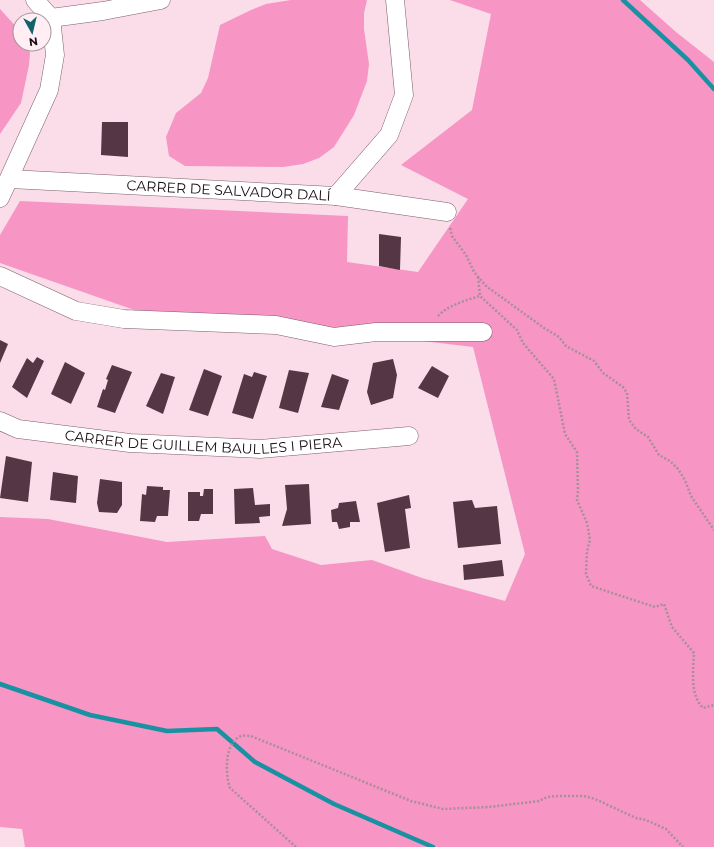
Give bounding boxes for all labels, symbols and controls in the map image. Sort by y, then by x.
north arrow [12,12,52,52]
text: N [28,34,39,49]
street label: CARRER DE SALVADOR DALÍ [126,176,332,205]
street label: CARRER DE GUILLEM BAULLES I PIERA [64,426,344,458]

